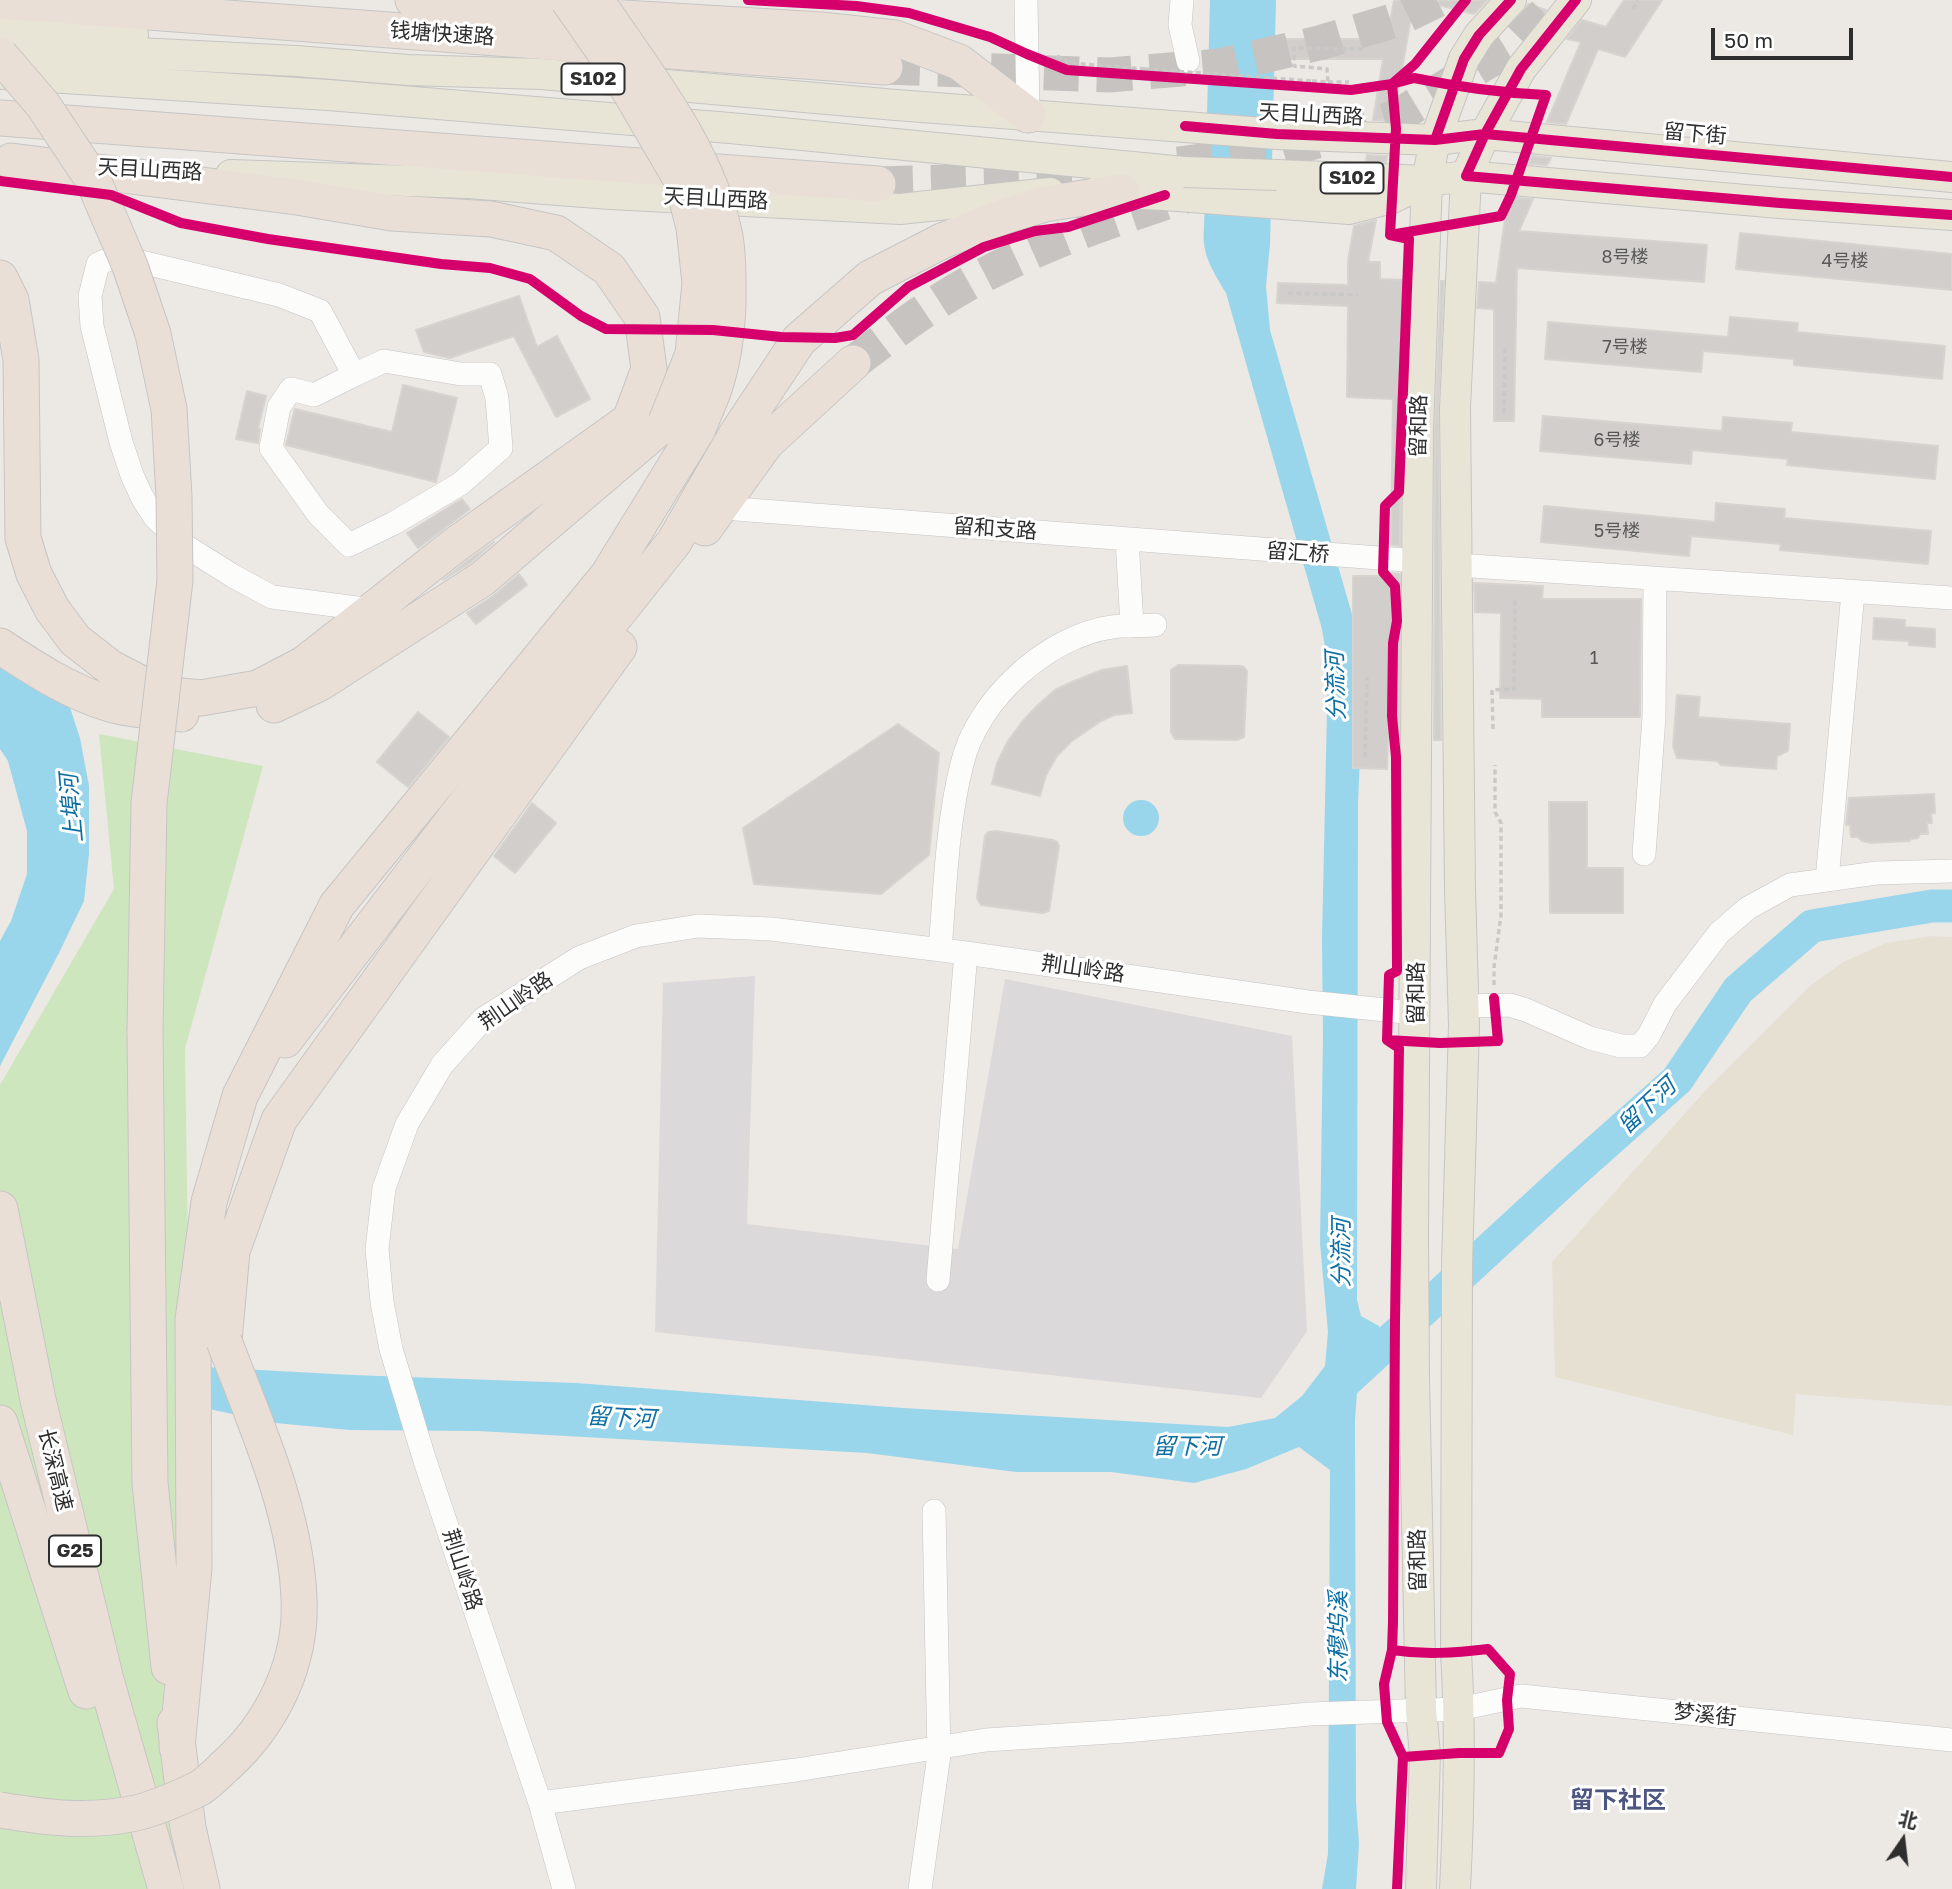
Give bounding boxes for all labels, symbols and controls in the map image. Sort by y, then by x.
scale bar [1714,14,1856,58]
street label: 钱塘快速路 [389,18,495,50]
text: 50 m [1724,27,1773,53]
road number: S102 [562,64,624,94]
street label: 天目山西路 [1258,100,1364,130]
street label: 留下街 [1663,119,1727,149]
street label: 天目山西路 [97,155,203,185]
road number: S102 [1320,162,1384,194]
street label: 天目山西路 [663,184,769,214]
house number: 8号楼 [1602,246,1648,268]
house number: 4号楼 [1822,250,1868,272]
house number: 7号楼 [1602,336,1648,358]
street label: 留和路 [1406,394,1432,458]
house number: 6号楼 [1594,429,1640,451]
street label: 留和支路 [952,514,1038,544]
house number: 5号楼 [1594,520,1640,542]
street label: 留汇桥 [1266,538,1330,568]
house number: 1 [1590,647,1598,669]
water label: 分流河 [1321,651,1351,721]
water label: 上埠河 [55,772,89,844]
street label: 荆山岭路 [1040,951,1126,987]
street label: 留和路 [1403,962,1429,1024]
street label: 荆山岭路 [474,967,558,1035]
water label: 留下河 [1612,1072,1682,1140]
water label: 分流河 [1328,1219,1356,1287]
water label: 留下河 [586,1402,656,1434]
street label: 长深高速 [33,1426,77,1514]
water label: 留下河 [1153,1433,1221,1461]
street label: 荆山岭路 [437,1526,487,1614]
street label: 留和路 [1405,1528,1431,1592]
road number: G25 [49,1536,101,1567]
water label: 东穆坞溪 [1325,1591,1353,1683]
street label: 梦溪街 [1672,1699,1738,1731]
district label: 留下社区 [1570,1786,1666,1814]
north arrow [1868,1805,1938,1875]
text: 北 [1896,1806,1920,1833]

